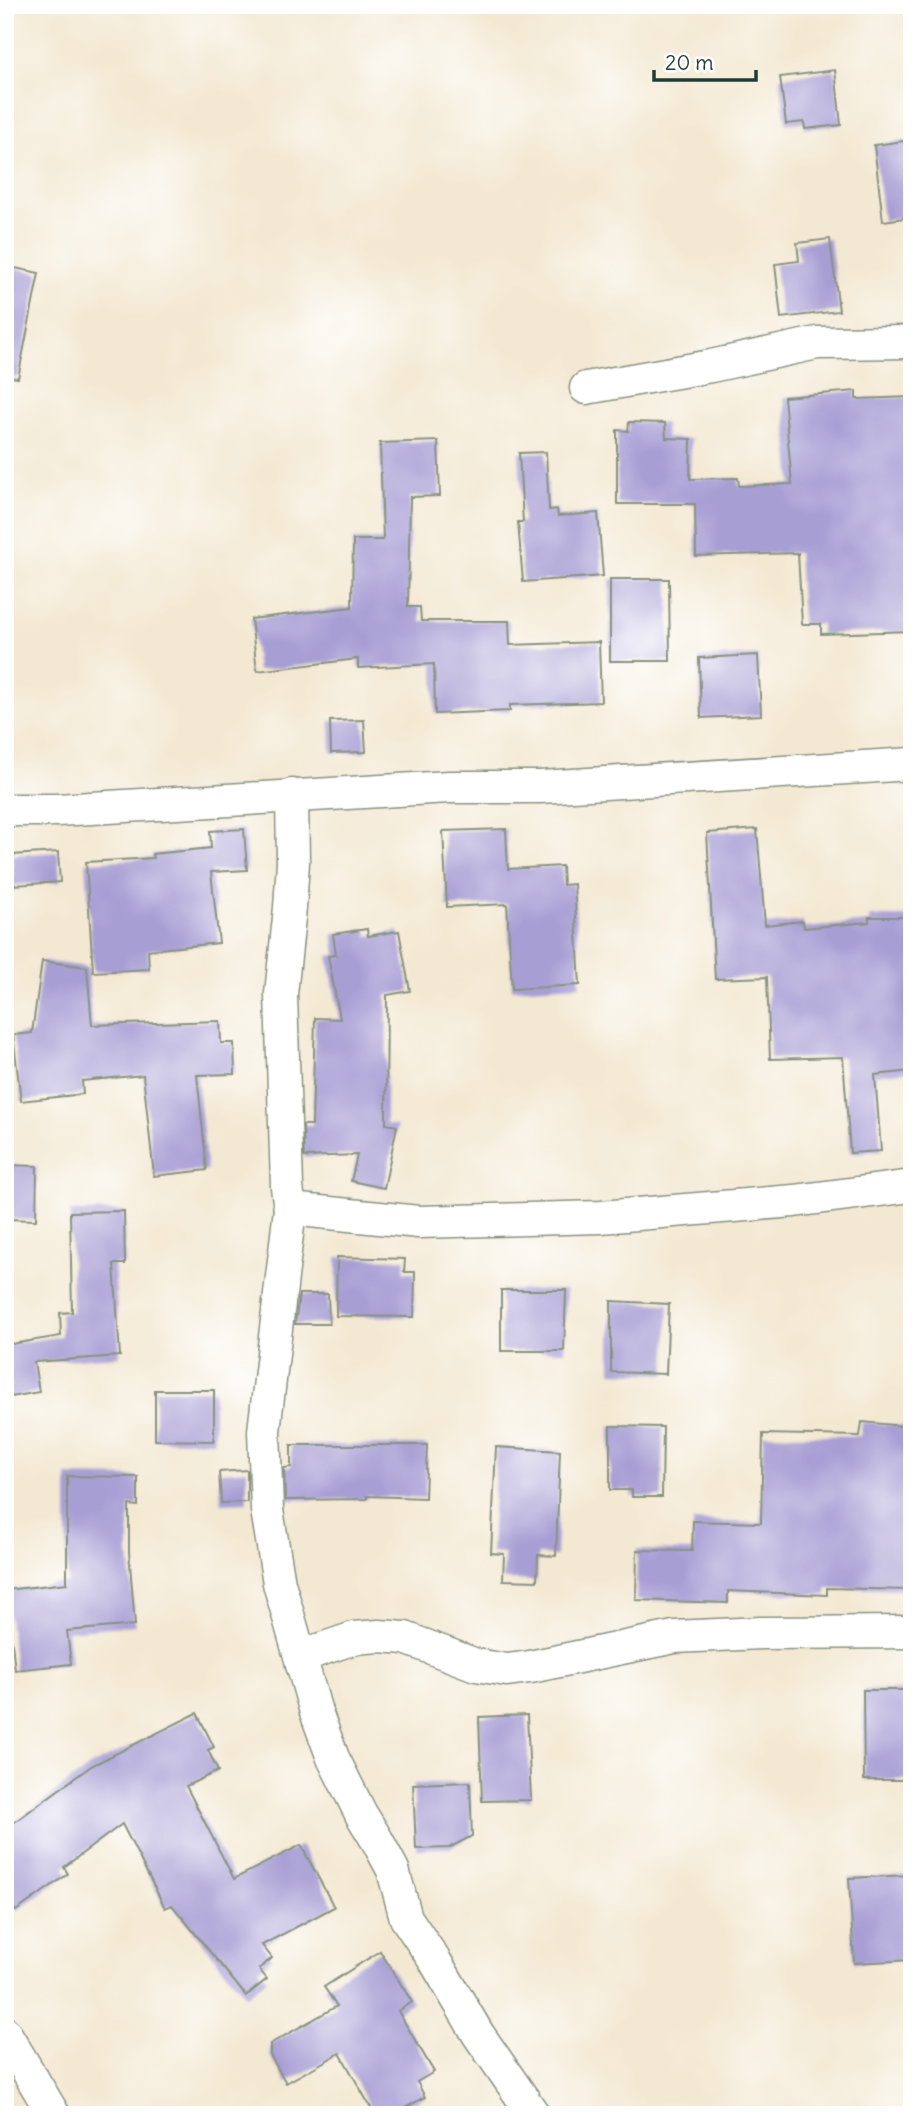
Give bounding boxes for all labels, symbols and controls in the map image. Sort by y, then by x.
scale bar [654,38,756,82]
text: 20 m [665,49,714,76]

